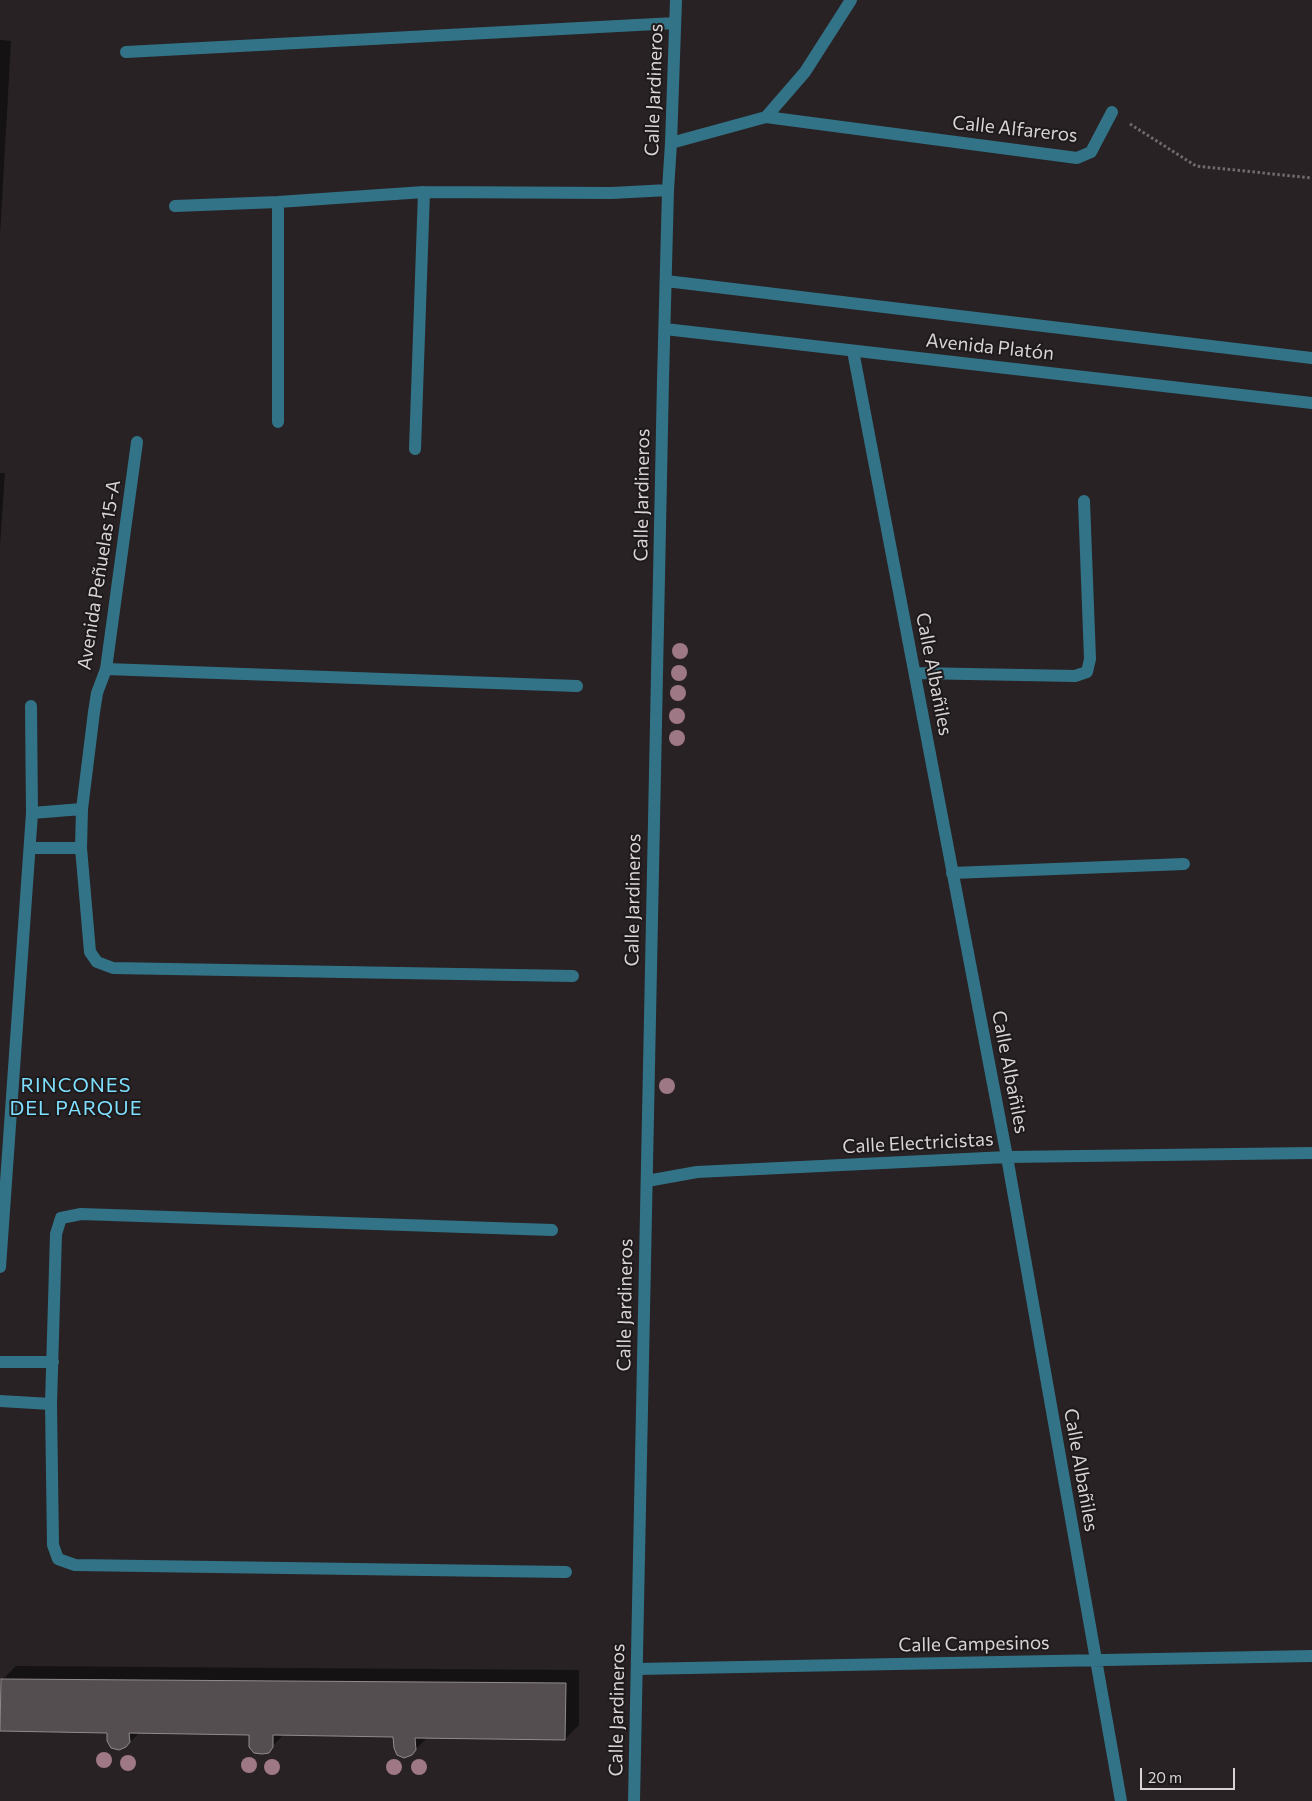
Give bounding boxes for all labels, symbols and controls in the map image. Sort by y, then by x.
street label: Calle Jardineros [640,23,668,157]
street label: Calle Alfareros [951,111,1079,147]
street label: Avenida Platón [925,329,1055,365]
street label: Calle Jardineros [629,428,655,562]
street label: Avenida Peñuelas 15-A [73,478,125,672]
street label: Calle Albañiles [911,611,957,737]
street label: Calle Jardineros [620,833,646,967]
street label: Calle Albañiles [987,1009,1033,1135]
district label: RINCONES DEL PARQUE [8,1073,144,1120]
street label: Calle Electricistas [842,1128,994,1158]
street label: Calle Jardineros [612,1238,638,1372]
street label: Calle Albañiles [1059,1407,1103,1533]
street label: Calle Campesinos [898,1631,1050,1657]
street label: Calle Jardineros [604,1643,630,1777]
scale bar [1142,1758,1237,1790]
text: 20 m [1148,1768,1182,1786]

